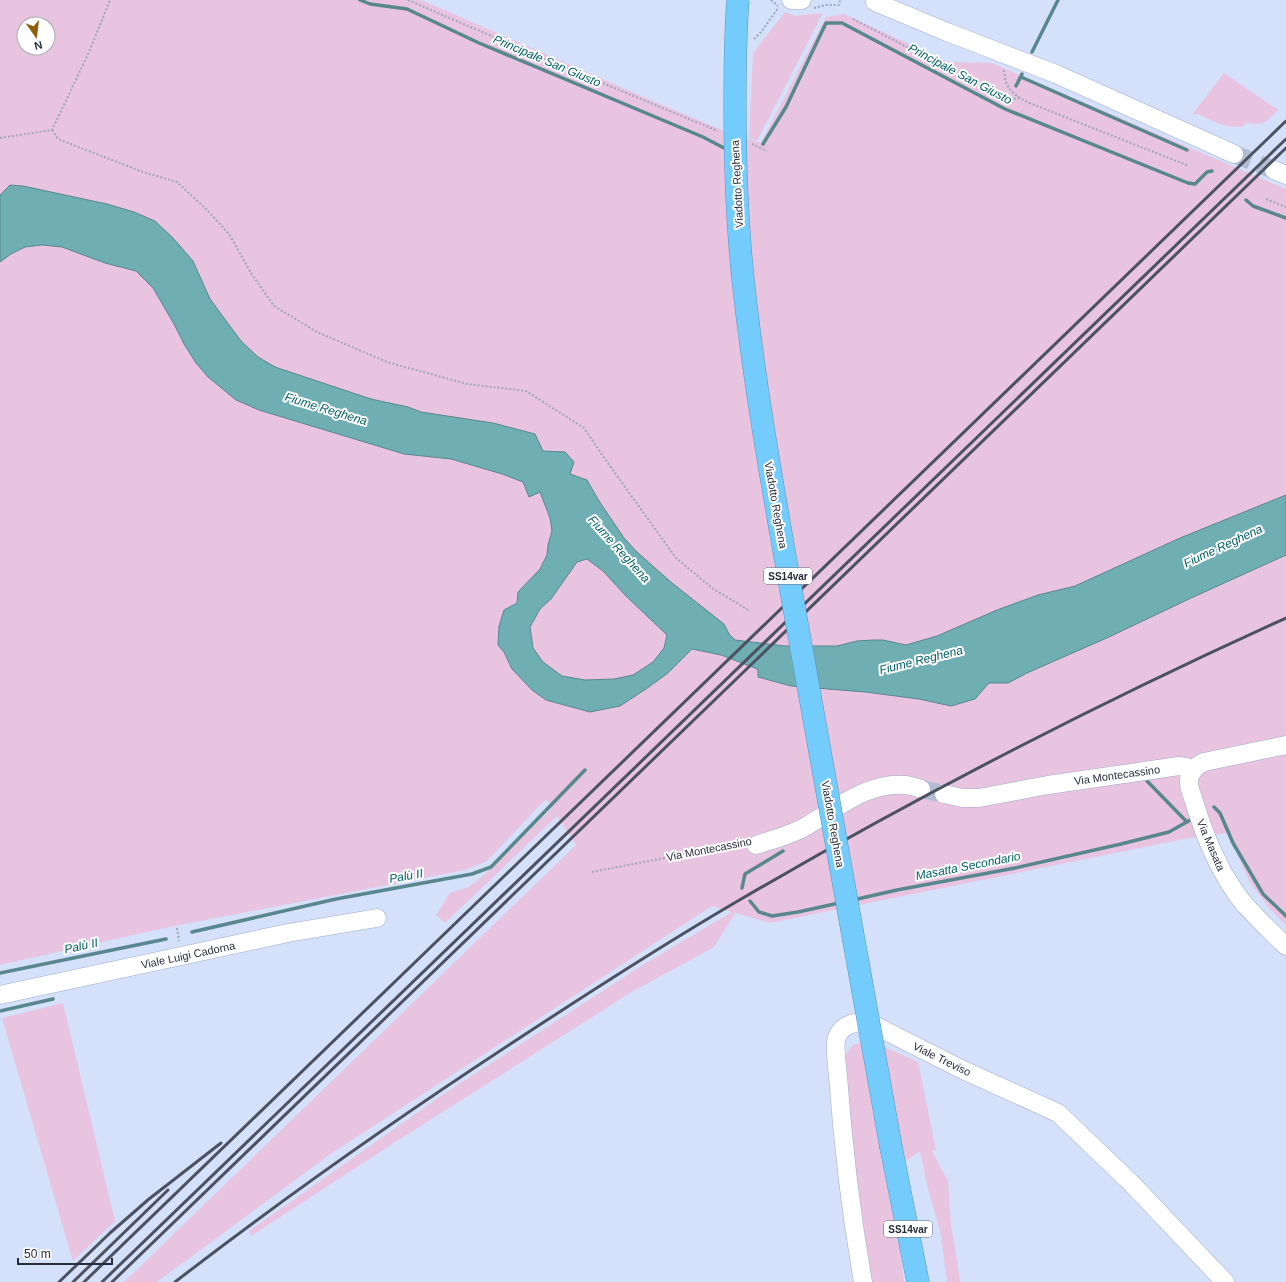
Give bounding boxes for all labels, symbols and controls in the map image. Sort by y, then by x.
north arrow [16,16,56,56]
water label: Principale San Giusto [491,32,603,90]
text: N [33,39,44,52]
water label: Principale San Giusto [906,41,1015,107]
street label: Viadotto Reghena [729,139,745,228]
water label: Fiume Reghena [283,390,369,428]
street label: Viadotto Reghena [762,461,790,550]
water label: Fiume Reghena [585,513,653,586]
water label: Fiume Reghena [1181,521,1265,570]
road number: SS14var [764,568,812,584]
water label: Fiume Reghena [878,643,964,677]
street label: Via Montecassino [1073,763,1161,787]
street label: Viadotto Reghena [819,780,847,869]
street label: Via Masata [1195,817,1228,873]
street label: Via Montecassino [665,835,753,863]
water label: Masatta Secondario [914,849,1022,883]
water label: Palù II [388,866,425,886]
water label: Palù II [63,935,100,956]
street label: Viale Luigi Cadorna [140,939,237,971]
street label: Viale Treviso [911,1040,973,1078]
road number: SS14var [884,1221,932,1237]
scale bar [18,1240,112,1266]
text: 50 m [24,1247,51,1261]

